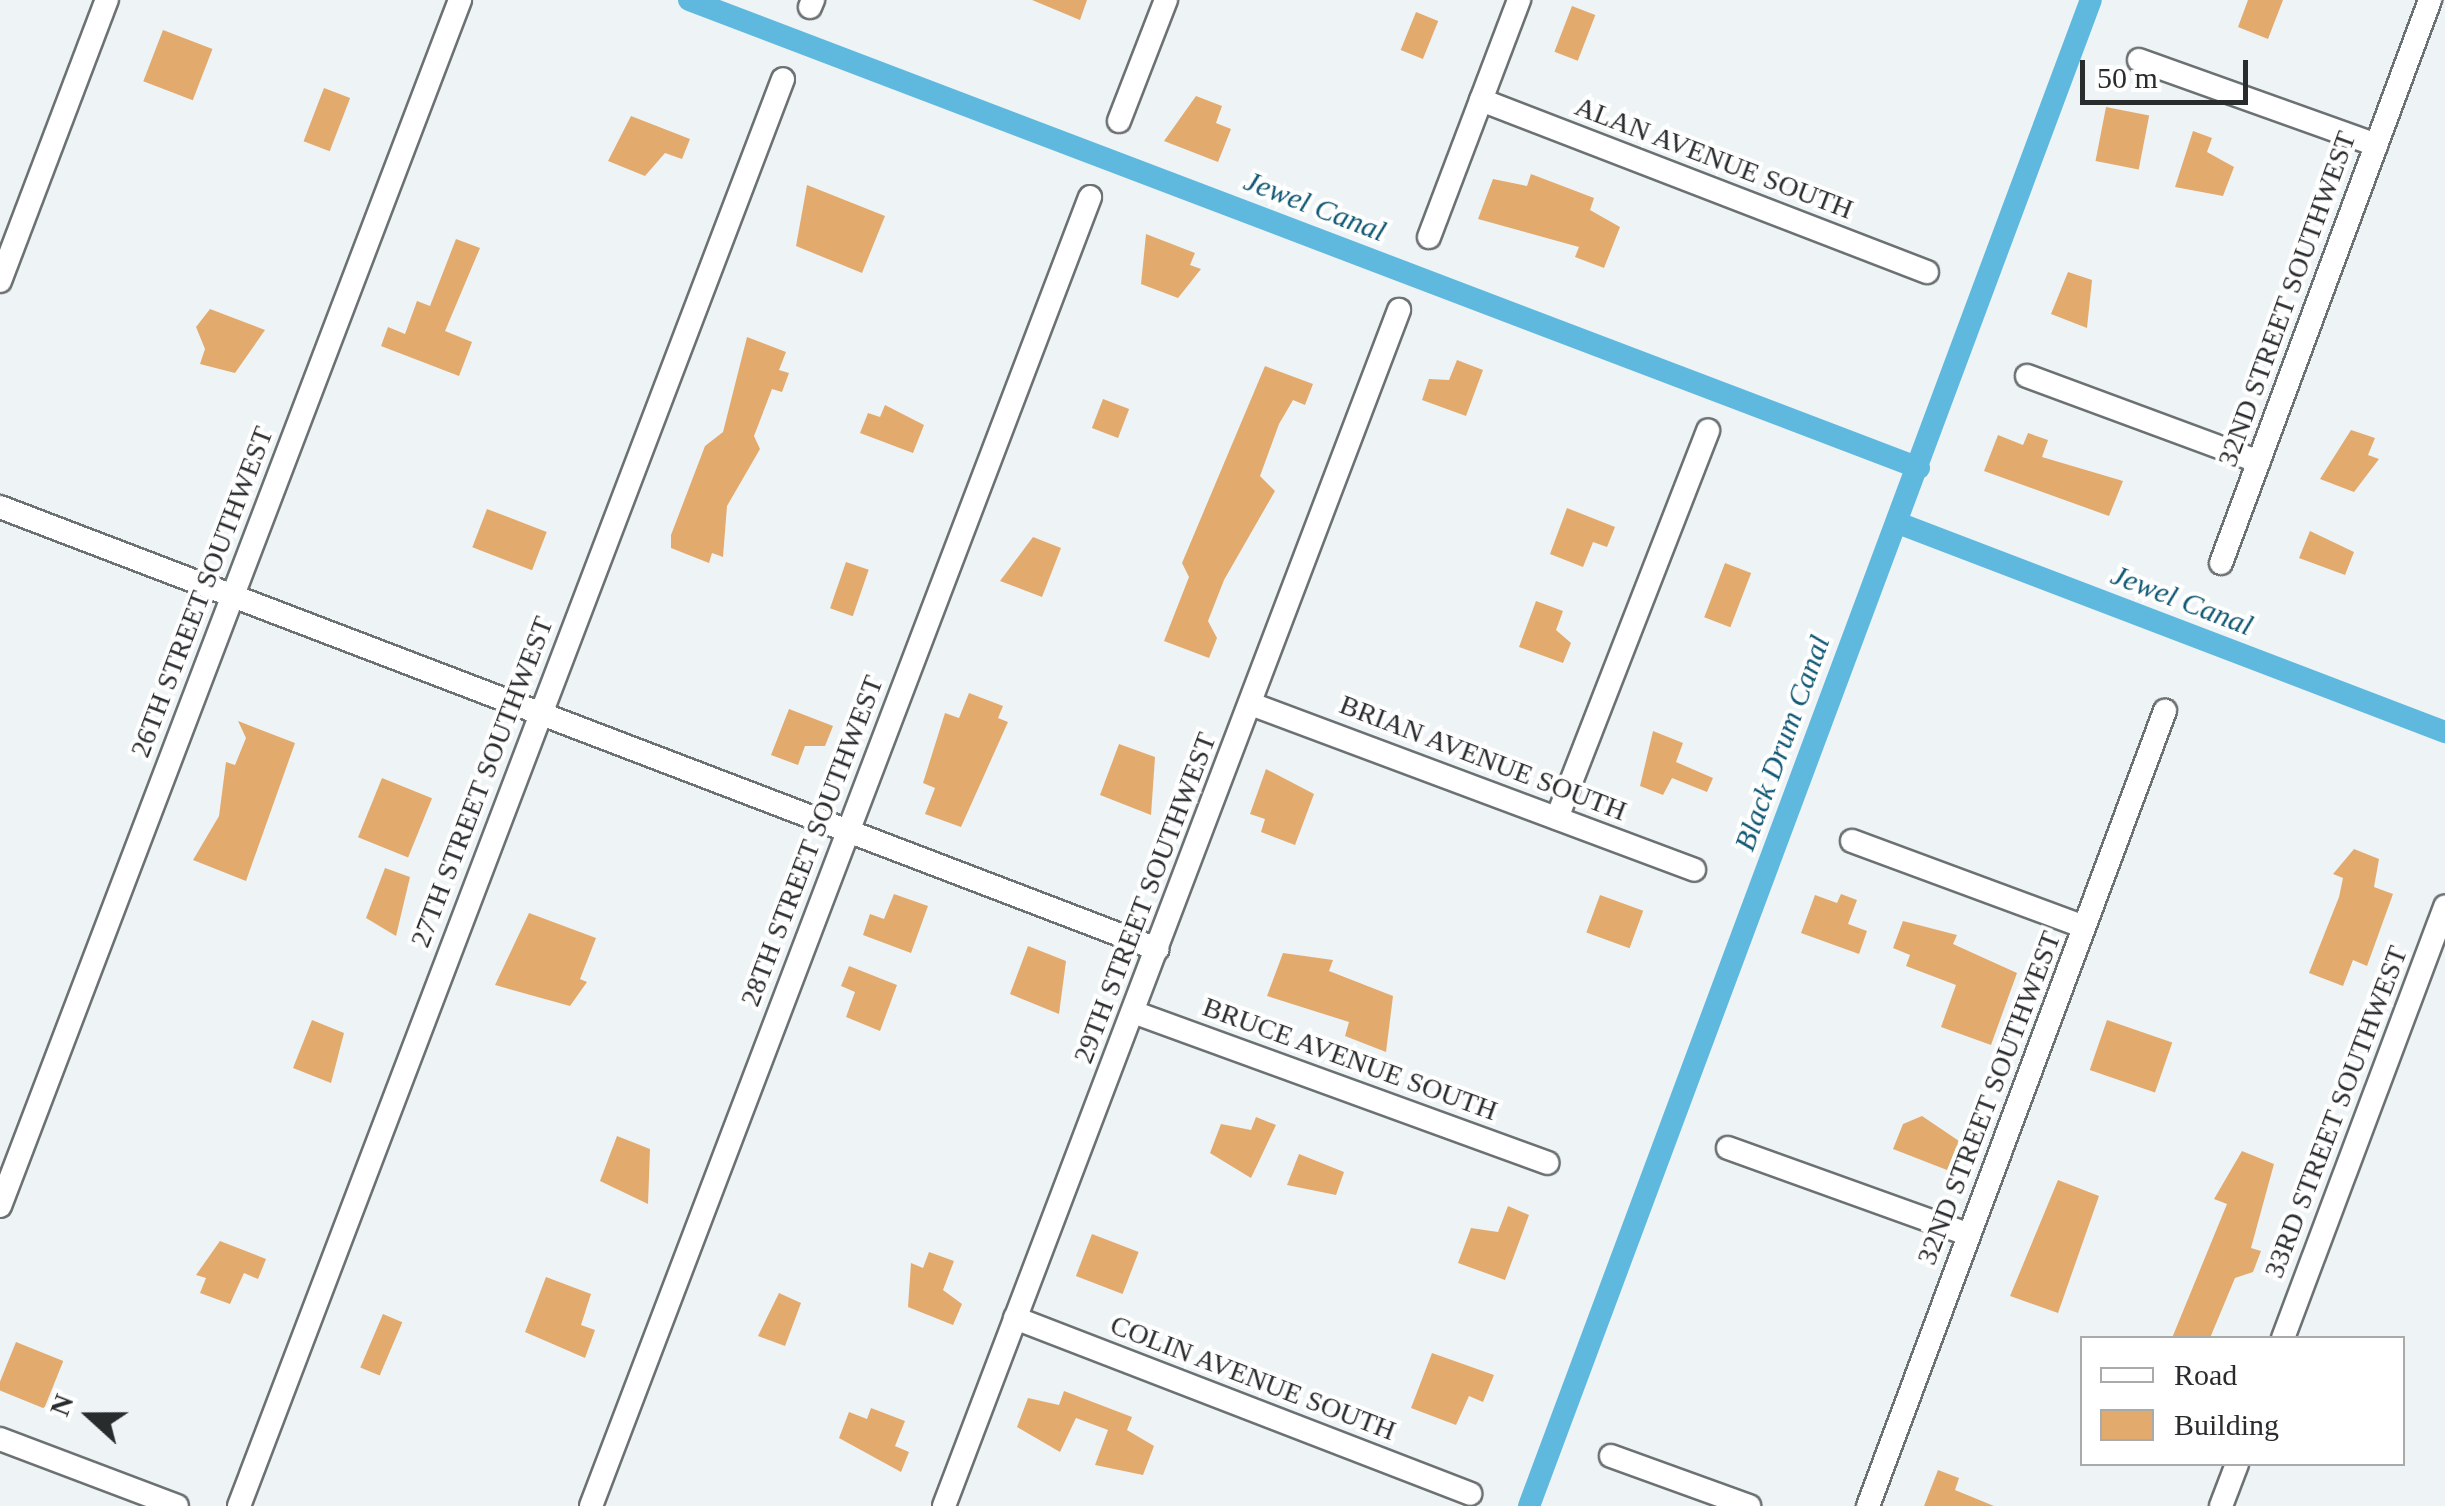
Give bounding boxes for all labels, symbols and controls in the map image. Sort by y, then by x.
scale bar [2085,40,2252,102]
text: 50 m [2097,61,2158,94]
street label: ALAN AVENUE SOUTH [1570,89,1858,227]
street label: 32ND STREET SOUTHWEST [2211,127,2363,471]
water label: Jewel Canal [1239,162,1391,250]
street label: 26TH STREET SOUTHWEST [123,422,281,762]
water label: Jewel Canal [2106,556,2258,644]
street label: 27TH STREET SOUTHWEST [403,612,561,952]
water label: Black Drum Canal [1726,630,1838,856]
street label: 28TH STREET SOUTHWEST [733,671,891,1011]
street label: BRIAN AVENUE SOUTH [1334,687,1632,829]
street label: 29TH STREET SOUTHWEST [1066,728,1224,1068]
street label: 32ND STREET SOUTHWEST [1910,926,2068,1270]
street label: 33RD STREET SOUTHWEST [2257,941,2415,1283]
street label: BRUCE AVENUE SOUTH [1198,990,1502,1128]
street label: COLIN AVENUE SOUTH [1105,1308,1401,1448]
legend [2080,1336,2405,1466]
text: Road [2174,1358,2237,1391]
north arrow [40,1366,140,1466]
text: N [43,1390,80,1420]
text: Building [2174,1408,2279,1441]

